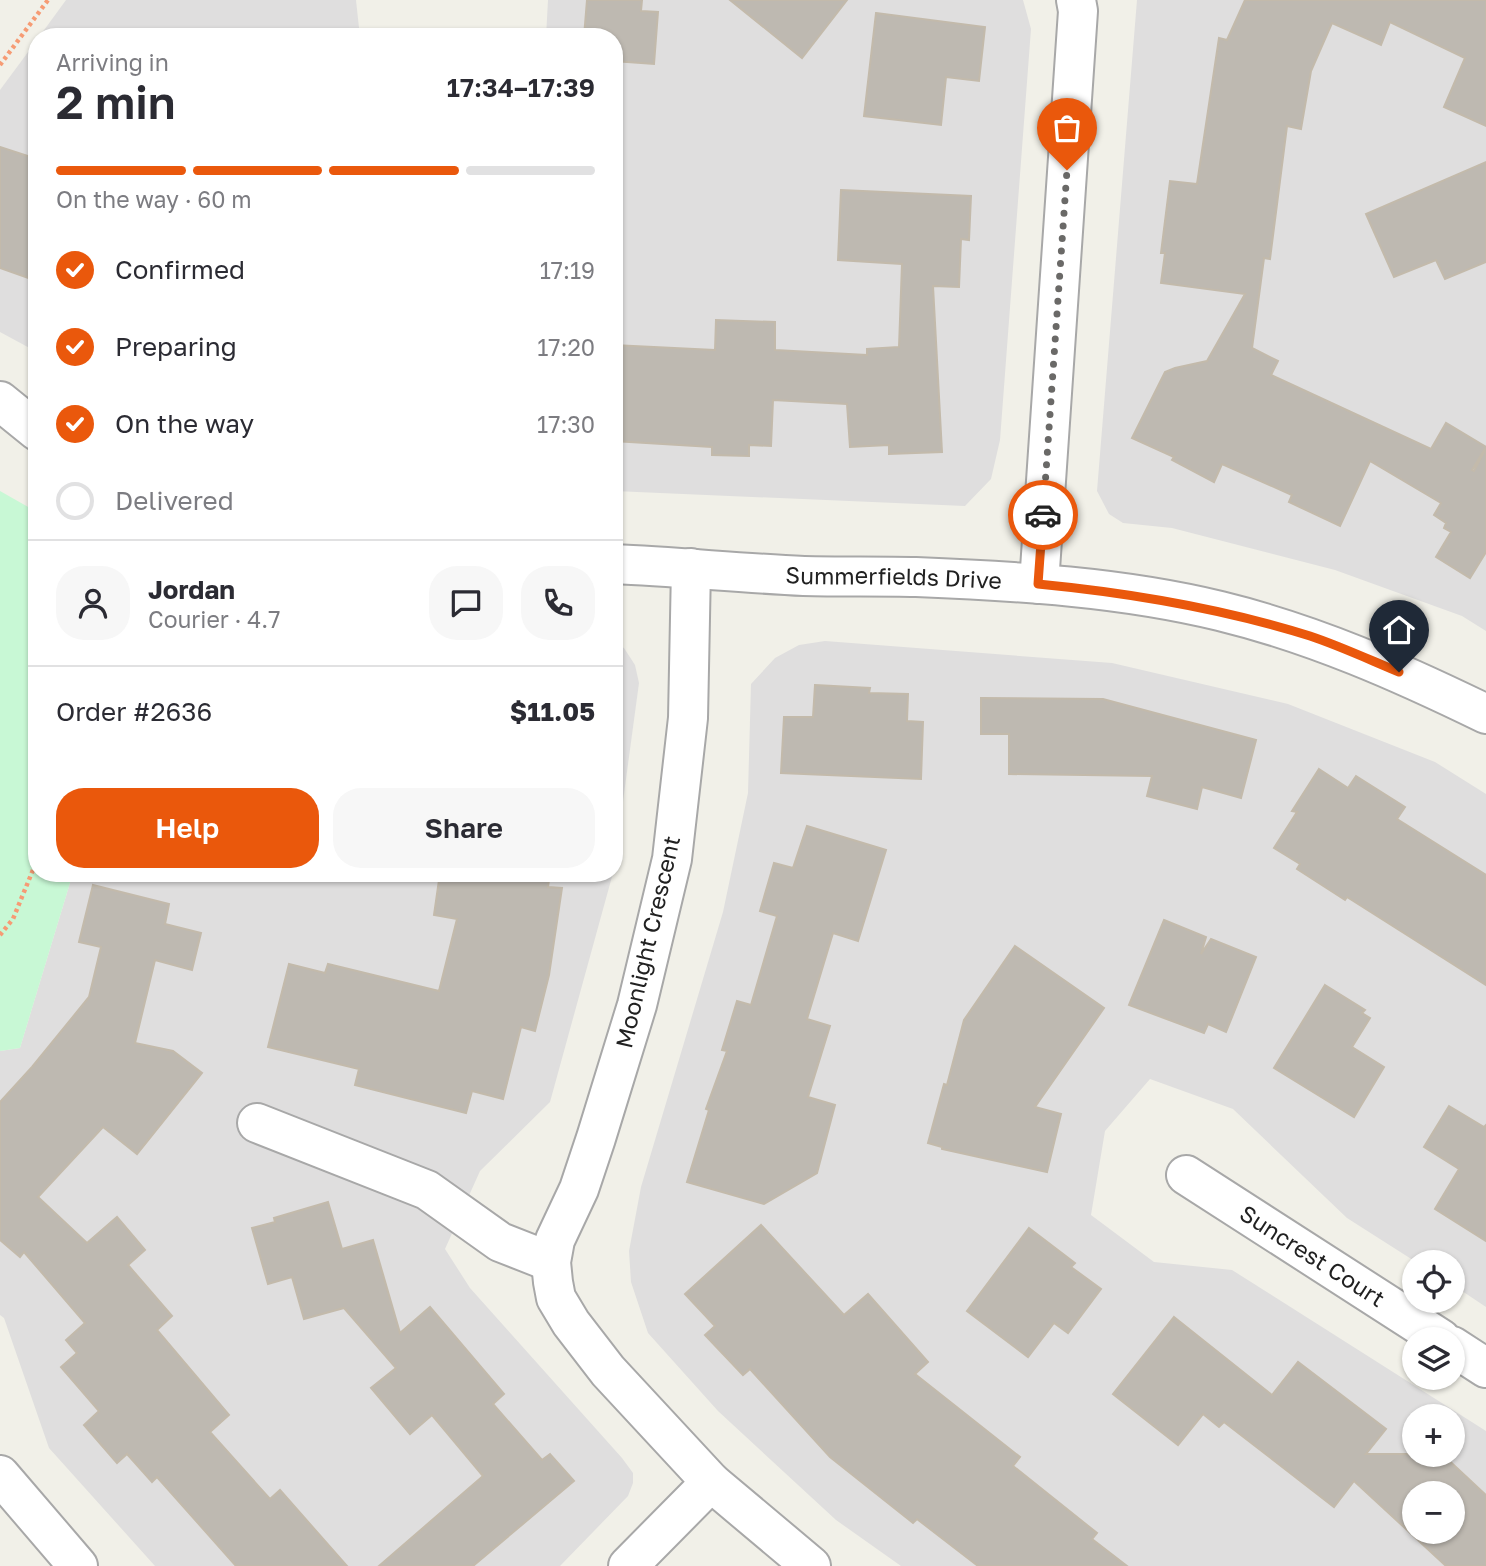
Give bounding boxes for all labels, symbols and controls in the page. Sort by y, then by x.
text: Arriving in [56,48,169,76]
text: 17:34–17:39 [447,72,595,103]
text: 2 min [56,74,176,129]
pin [1037,98,1097,170]
icon: bag [1048,109,1086,147]
text: On the way · 60 m [56,185,252,213]
icon: check [56,251,94,289]
text: Confirmed [115,254,245,285]
text: 17:19 [540,256,595,284]
icon: check [56,328,94,366]
text: Preparing [115,331,237,362]
text: 17:20 [537,333,595,361]
icon: check [56,405,94,443]
text: On the way [115,408,254,439]
text: 17:30 [537,410,595,438]
courier [1008,480,1078,550]
text: Delivered [115,485,234,516]
icon: car [1024,496,1062,534]
street label: Summerfields Drive [785,560,1003,594]
button: person [56,566,130,640]
button: chat [429,566,503,640]
button: phone [521,566,595,640]
text: Jordan [148,574,235,605]
pin [1369,600,1429,672]
text: Courier · 4.7 [148,605,280,633]
icon: home [1380,611,1418,649]
text: Order #2636 [56,696,212,727]
text: $11.05 [510,696,595,727]
button: Help [56,788,319,868]
button: Share [333,788,595,868]
street label: Moonlight Crescent [609,833,685,1051]
street label: Suncrest Court [1235,1198,1390,1312]
map controls [1402,1250,1465,1544]
button: locate [1402,1250,1465,1313]
button: layers [1402,1327,1465,1390]
button: + [1402,1404,1465,1467]
button: − [1402,1481,1465,1544]

